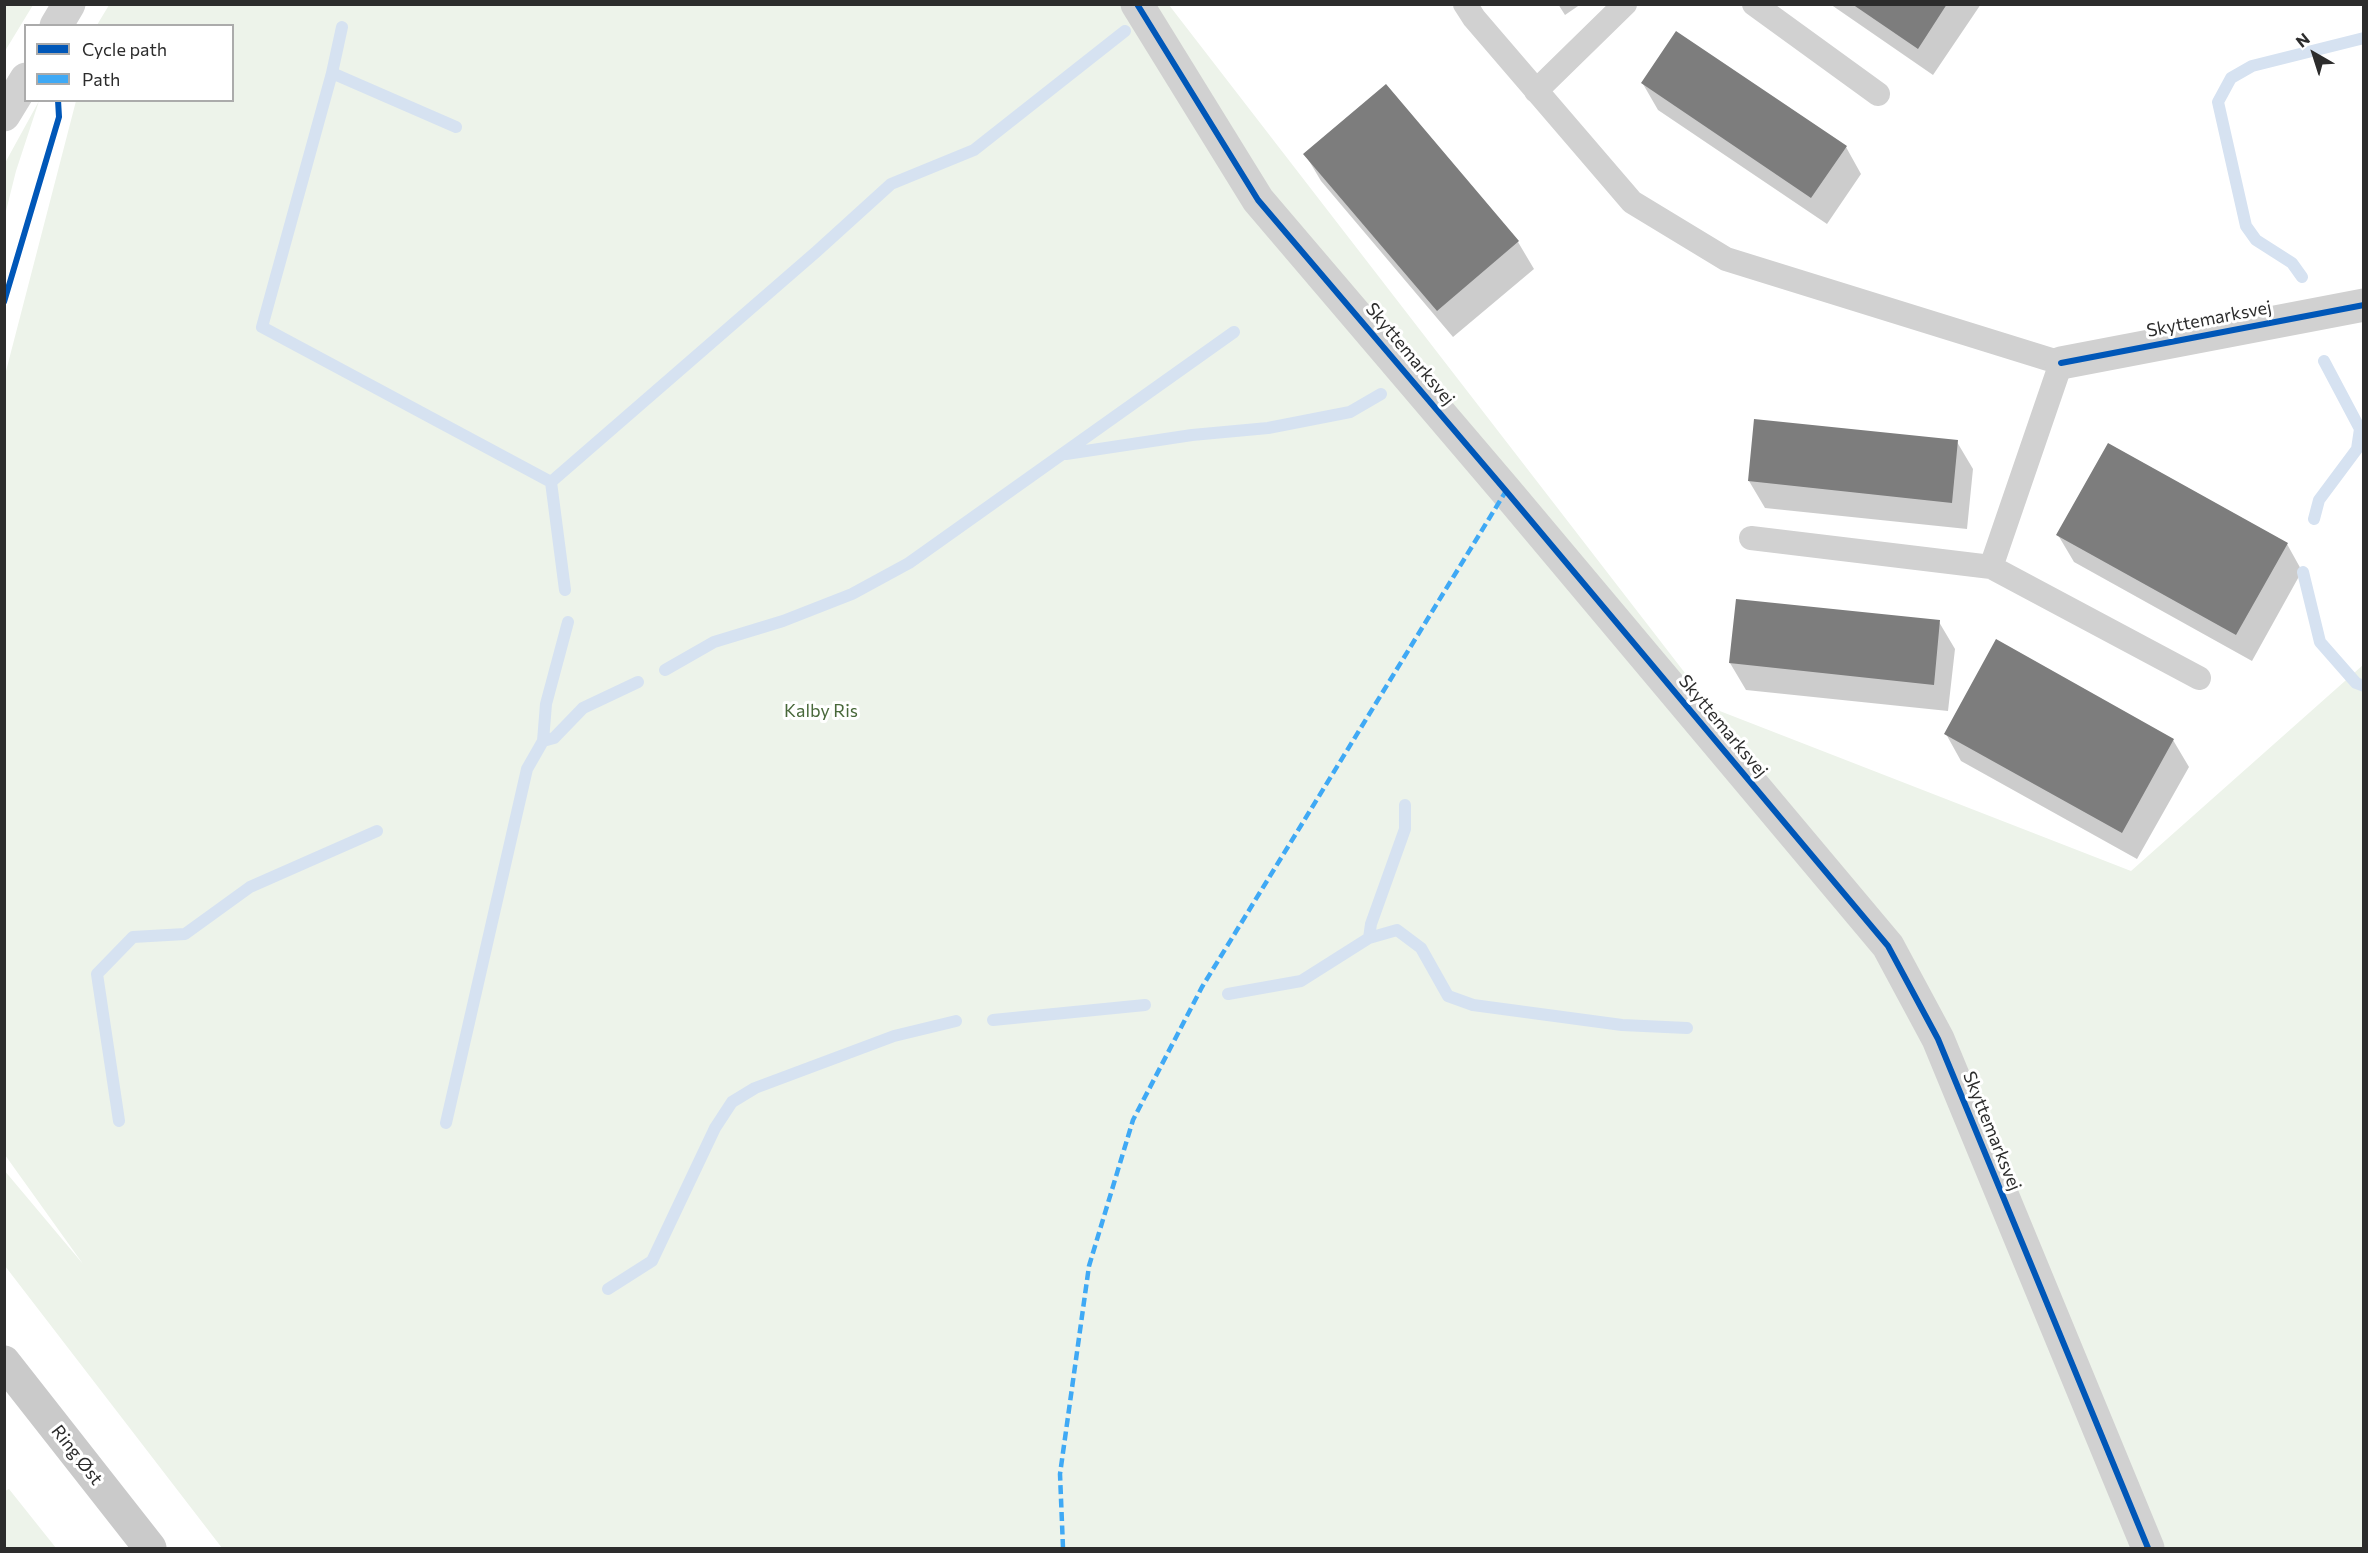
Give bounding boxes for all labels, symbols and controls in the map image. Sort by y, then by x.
legend [24,24,234,102]
north arrow [2284,24,2344,84]
text: N [2292,28,2313,51]
text: Cycle path [82,38,167,60]
text: Path [82,68,120,90]
street label: Skyttemarksvej [2145,296,2273,342]
street label: Skyttemarksvej [1361,298,1459,410]
street label: Skyttemarksvej [1674,670,1772,782]
park label: Kalby Ris [784,700,858,722]
street label: Skyttemarksvej [1958,1068,2026,1194]
street label: Ring Øst [47,1421,107,1489]

